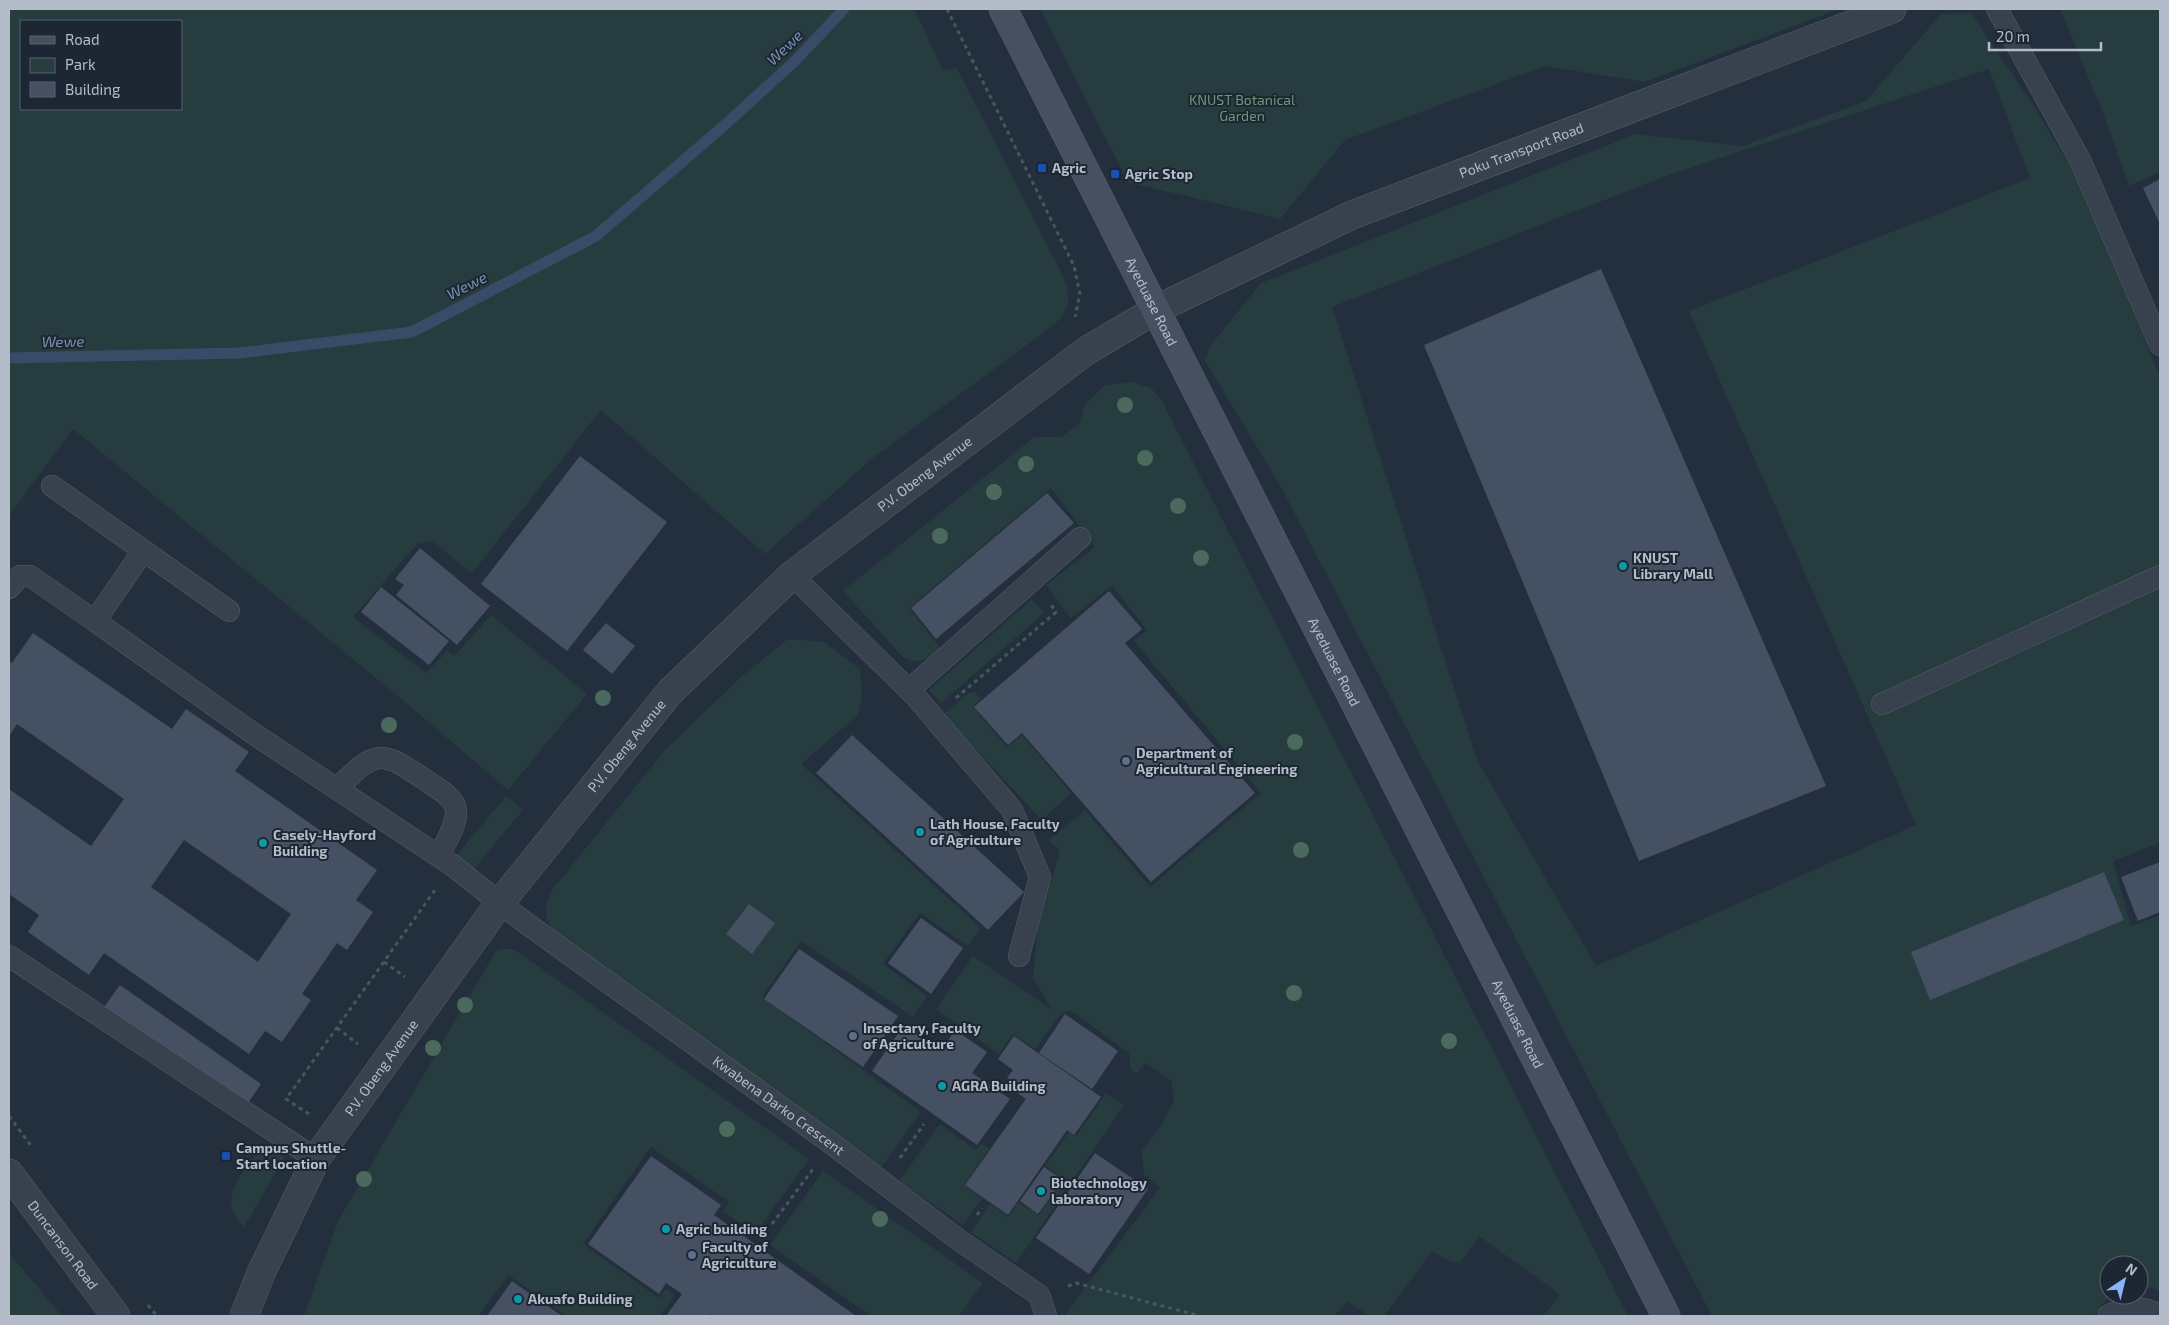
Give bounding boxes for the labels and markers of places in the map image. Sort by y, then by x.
place label: Agric [1052,159,1086,176]
marker: Agric [1036,162,1048,174]
place label: Agric Stop [1125,165,1193,182]
marker: Agric Stop [1109,168,1121,180]
place label: KNUST Library Mall [1633,549,1714,582]
marker: KNUST Library Mall [1617,560,1629,572]
place label: Department of Agricultural Engineering [1136,744,1297,777]
marker: Department of Agricultural Engineering [1120,755,1132,767]
place label: Lath House, Faculty of Agriculture [930,815,1060,848]
place label: Casely-Hayford Building [273,826,376,859]
marker: Lath House, Faculty of Agriculture [914,826,926,838]
marker: Casely-Hayford Building [257,837,269,849]
place label: Insectary, Faculty of Agriculture [863,1019,981,1052]
marker: Insectary, Faculty of Agriculture [847,1030,859,1042]
place label: AGRA Building [952,1077,1046,1094]
marker: AGRA Building [936,1080,948,1092]
place label: Campus Shuttle- Start location [236,1139,346,1172]
marker: Campus Shuttle- Start location [220,1150,232,1162]
place label: Biotechnology laboratory [1051,1174,1147,1207]
marker: Biotechnology laboratory [1035,1185,1047,1197]
place label: Agric building [676,1220,767,1237]
marker: Agric building [660,1223,672,1235]
place label: Faculty of Agriculture [702,1238,777,1271]
marker: Faculty of Agriculture [686,1249,698,1261]
place label: Akuafo Building [528,1290,633,1307]
marker: Akuafo Building [512,1293,524,1305]

